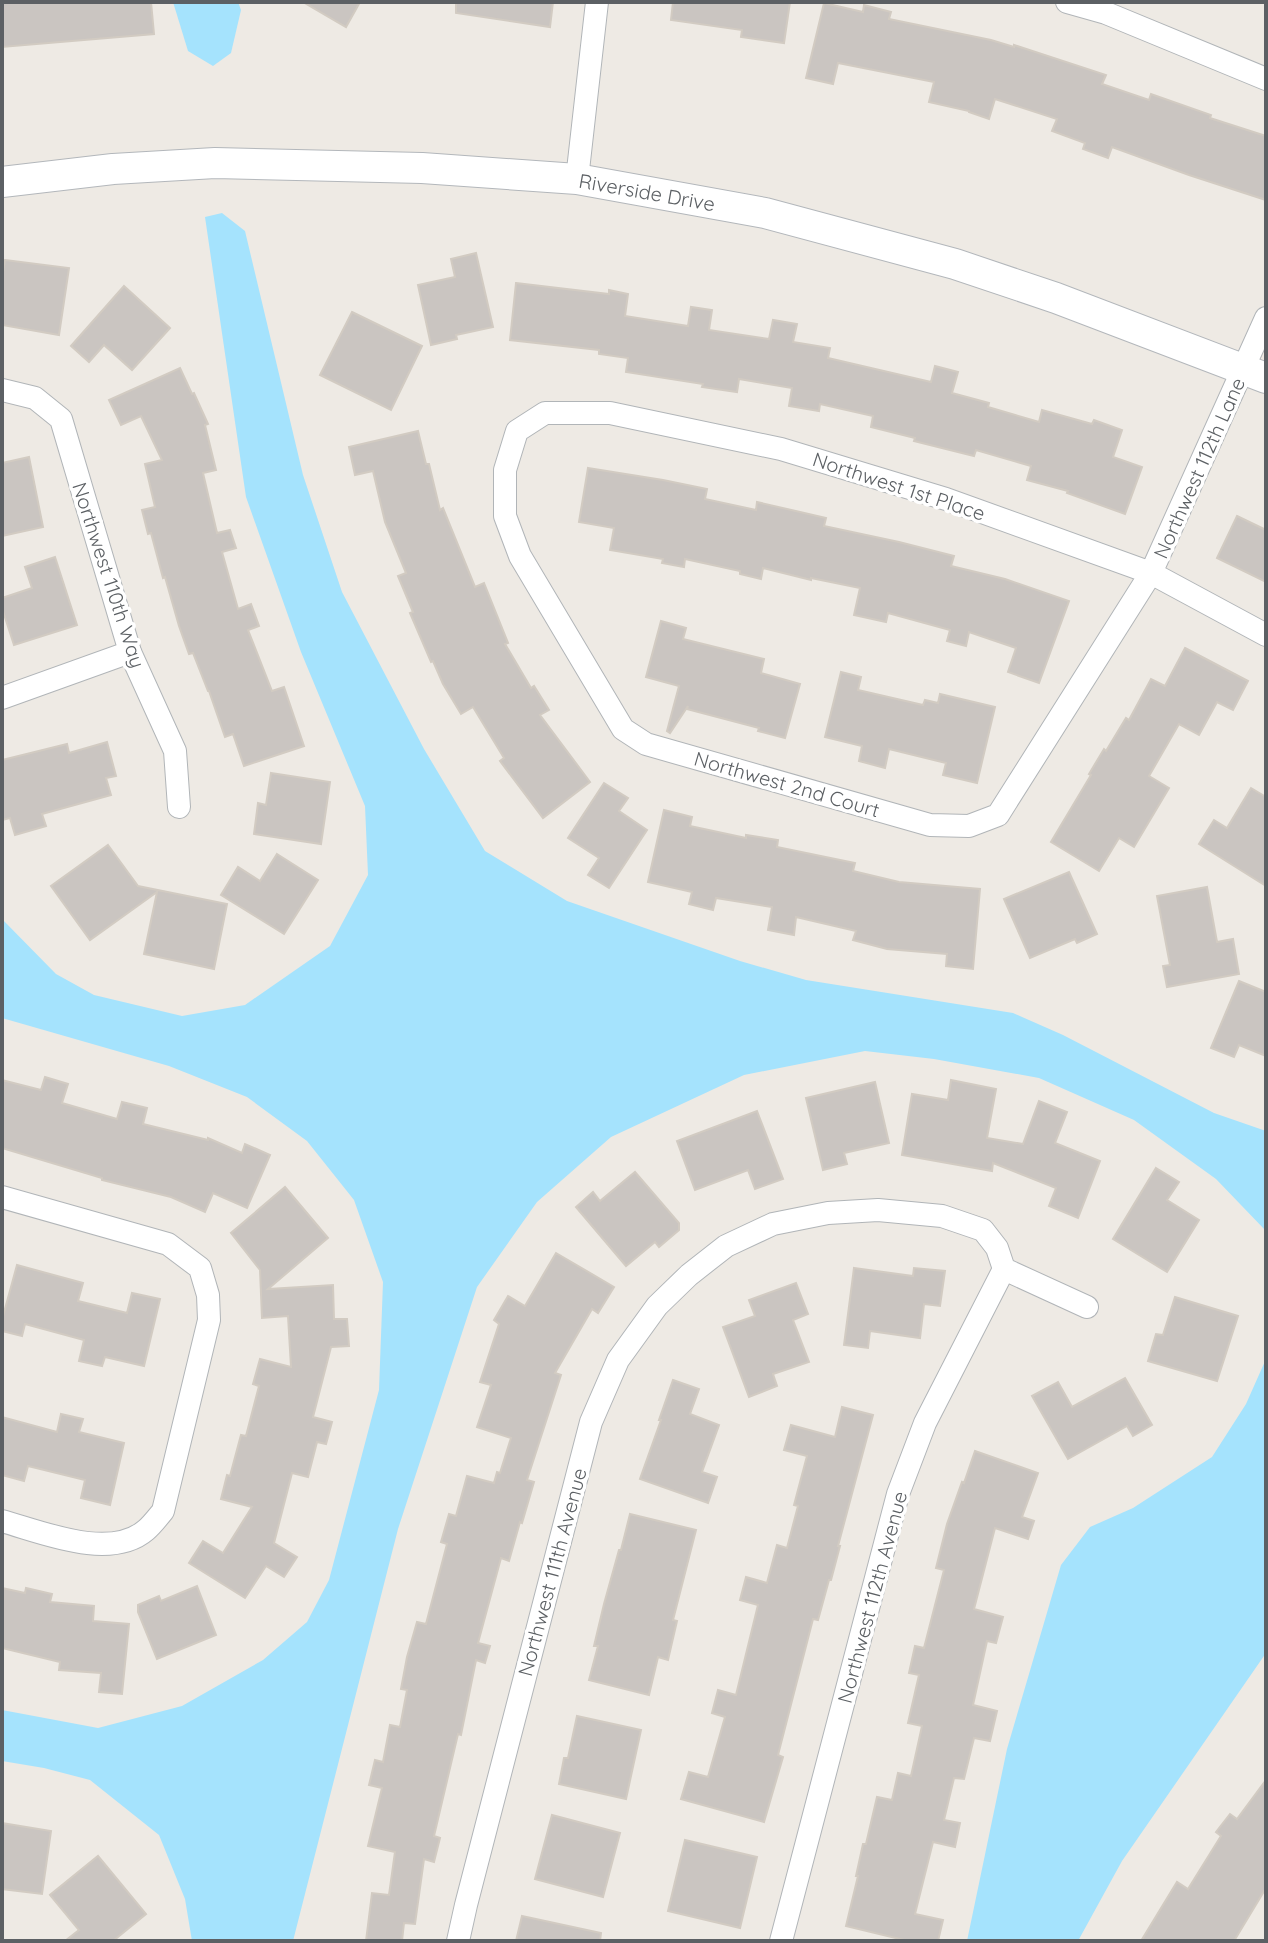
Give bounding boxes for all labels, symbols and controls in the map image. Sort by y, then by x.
street label: Riverside Drive [577,168,717,216]
street label: Northwest 112th Lane [1148,374,1250,562]
street label: Northwest 1st Place [810,446,988,526]
street label: Northwest 110th Way [67,479,151,671]
street label: Northwest 2nd Court [691,746,883,822]
street label: Northwest 111th Avenue [512,1465,592,1679]
street label: Northwest 112th Avenue [832,1488,912,1706]

